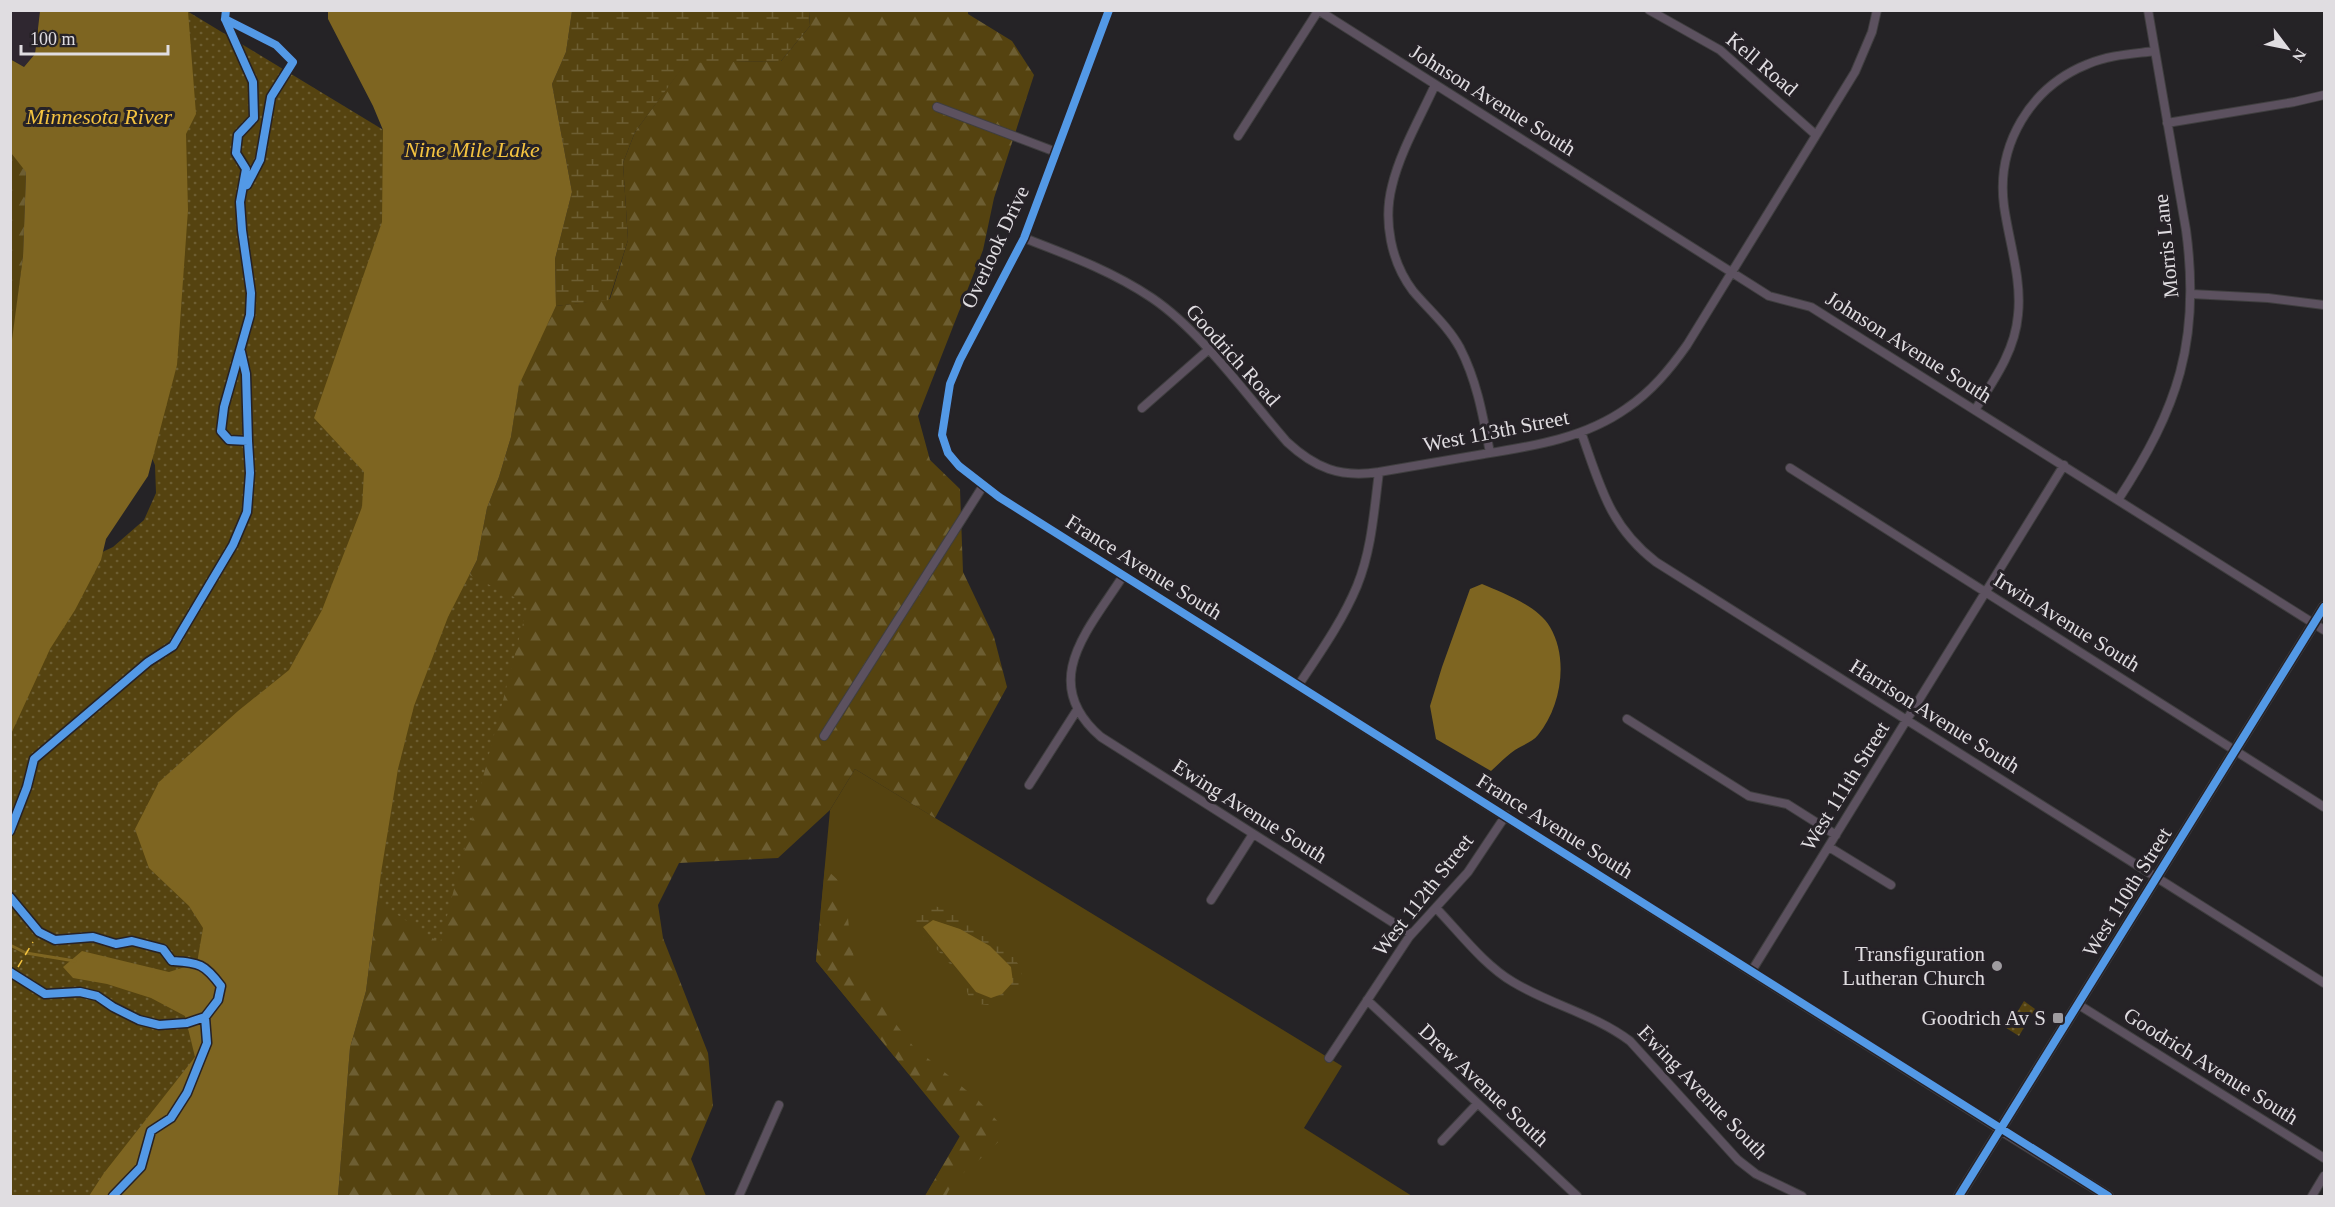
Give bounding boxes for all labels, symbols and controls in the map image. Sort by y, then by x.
scale bar [21,18,168,56]
north arrow [2257,18,2317,78]
street label: Kell Road [1721,27,1803,101]
text: 100 m [30,29,76,49]
street label: Johnson Avenue South [1406,39,1581,161]
text: N [2289,46,2310,65]
water label: Minnesota River [25,104,172,129]
water label: Nine Mile Lake [403,137,540,162]
street label: Overlook Drive [956,182,1034,312]
street label: Morris Lane [2149,193,2183,299]
street label: Johnson Avenue South [1822,286,1997,408]
street label: Goodrich Road [1181,299,1285,411]
street label: West 113th Street [1421,405,1571,457]
street label: France Avenue South [1062,509,1227,625]
street label: Irwin Avenue South [1990,567,2145,677]
street label: Harrison Avenue South [1846,654,2025,778]
street label: West 111th Street [1796,717,1894,855]
street label: Ewing Avenue South [1169,754,1332,868]
street label: France Avenue South [1473,768,1638,884]
street label: West 110th Street [2078,823,2176,961]
street label: West 112th Street [1368,829,1478,961]
place label: Transfiguration Lutheran Church [1842,942,1985,990]
marker: Transfiguration Lutheran Church [1990,959,2004,973]
street label: Goodrich Avenue South [2119,1002,2303,1130]
place label: Goodrich Av S [1922,1006,2046,1030]
marker: Goodrich Av S [2051,1011,2065,1025]
street label: Drew Avenue South [1414,1019,1554,1152]
street label: Ewing Avenue South [1633,1020,1773,1164]

